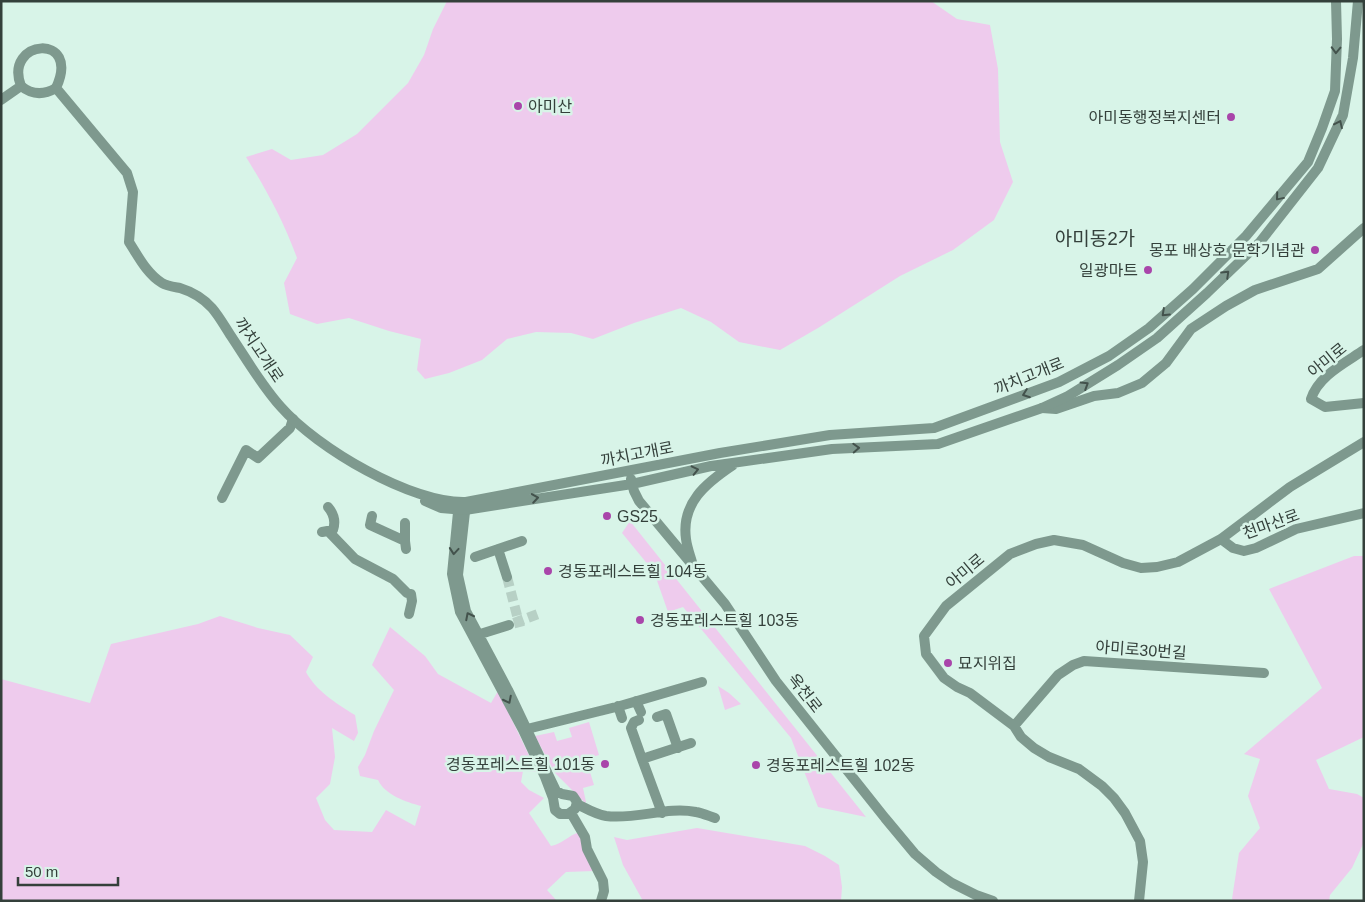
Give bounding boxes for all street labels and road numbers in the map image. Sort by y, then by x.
street label: 까치고개로 [231,315,287,385]
street label: 아미로 [1304,339,1350,381]
street label: 까치고개로 [992,354,1067,398]
street label: 까치고개로 [599,439,675,469]
street label: 천마산로 [1240,506,1302,542]
street label: 아미로 [943,550,988,592]
street label: 아미로30번길 [1095,638,1187,662]
street label: 옥천로 [785,670,825,716]

